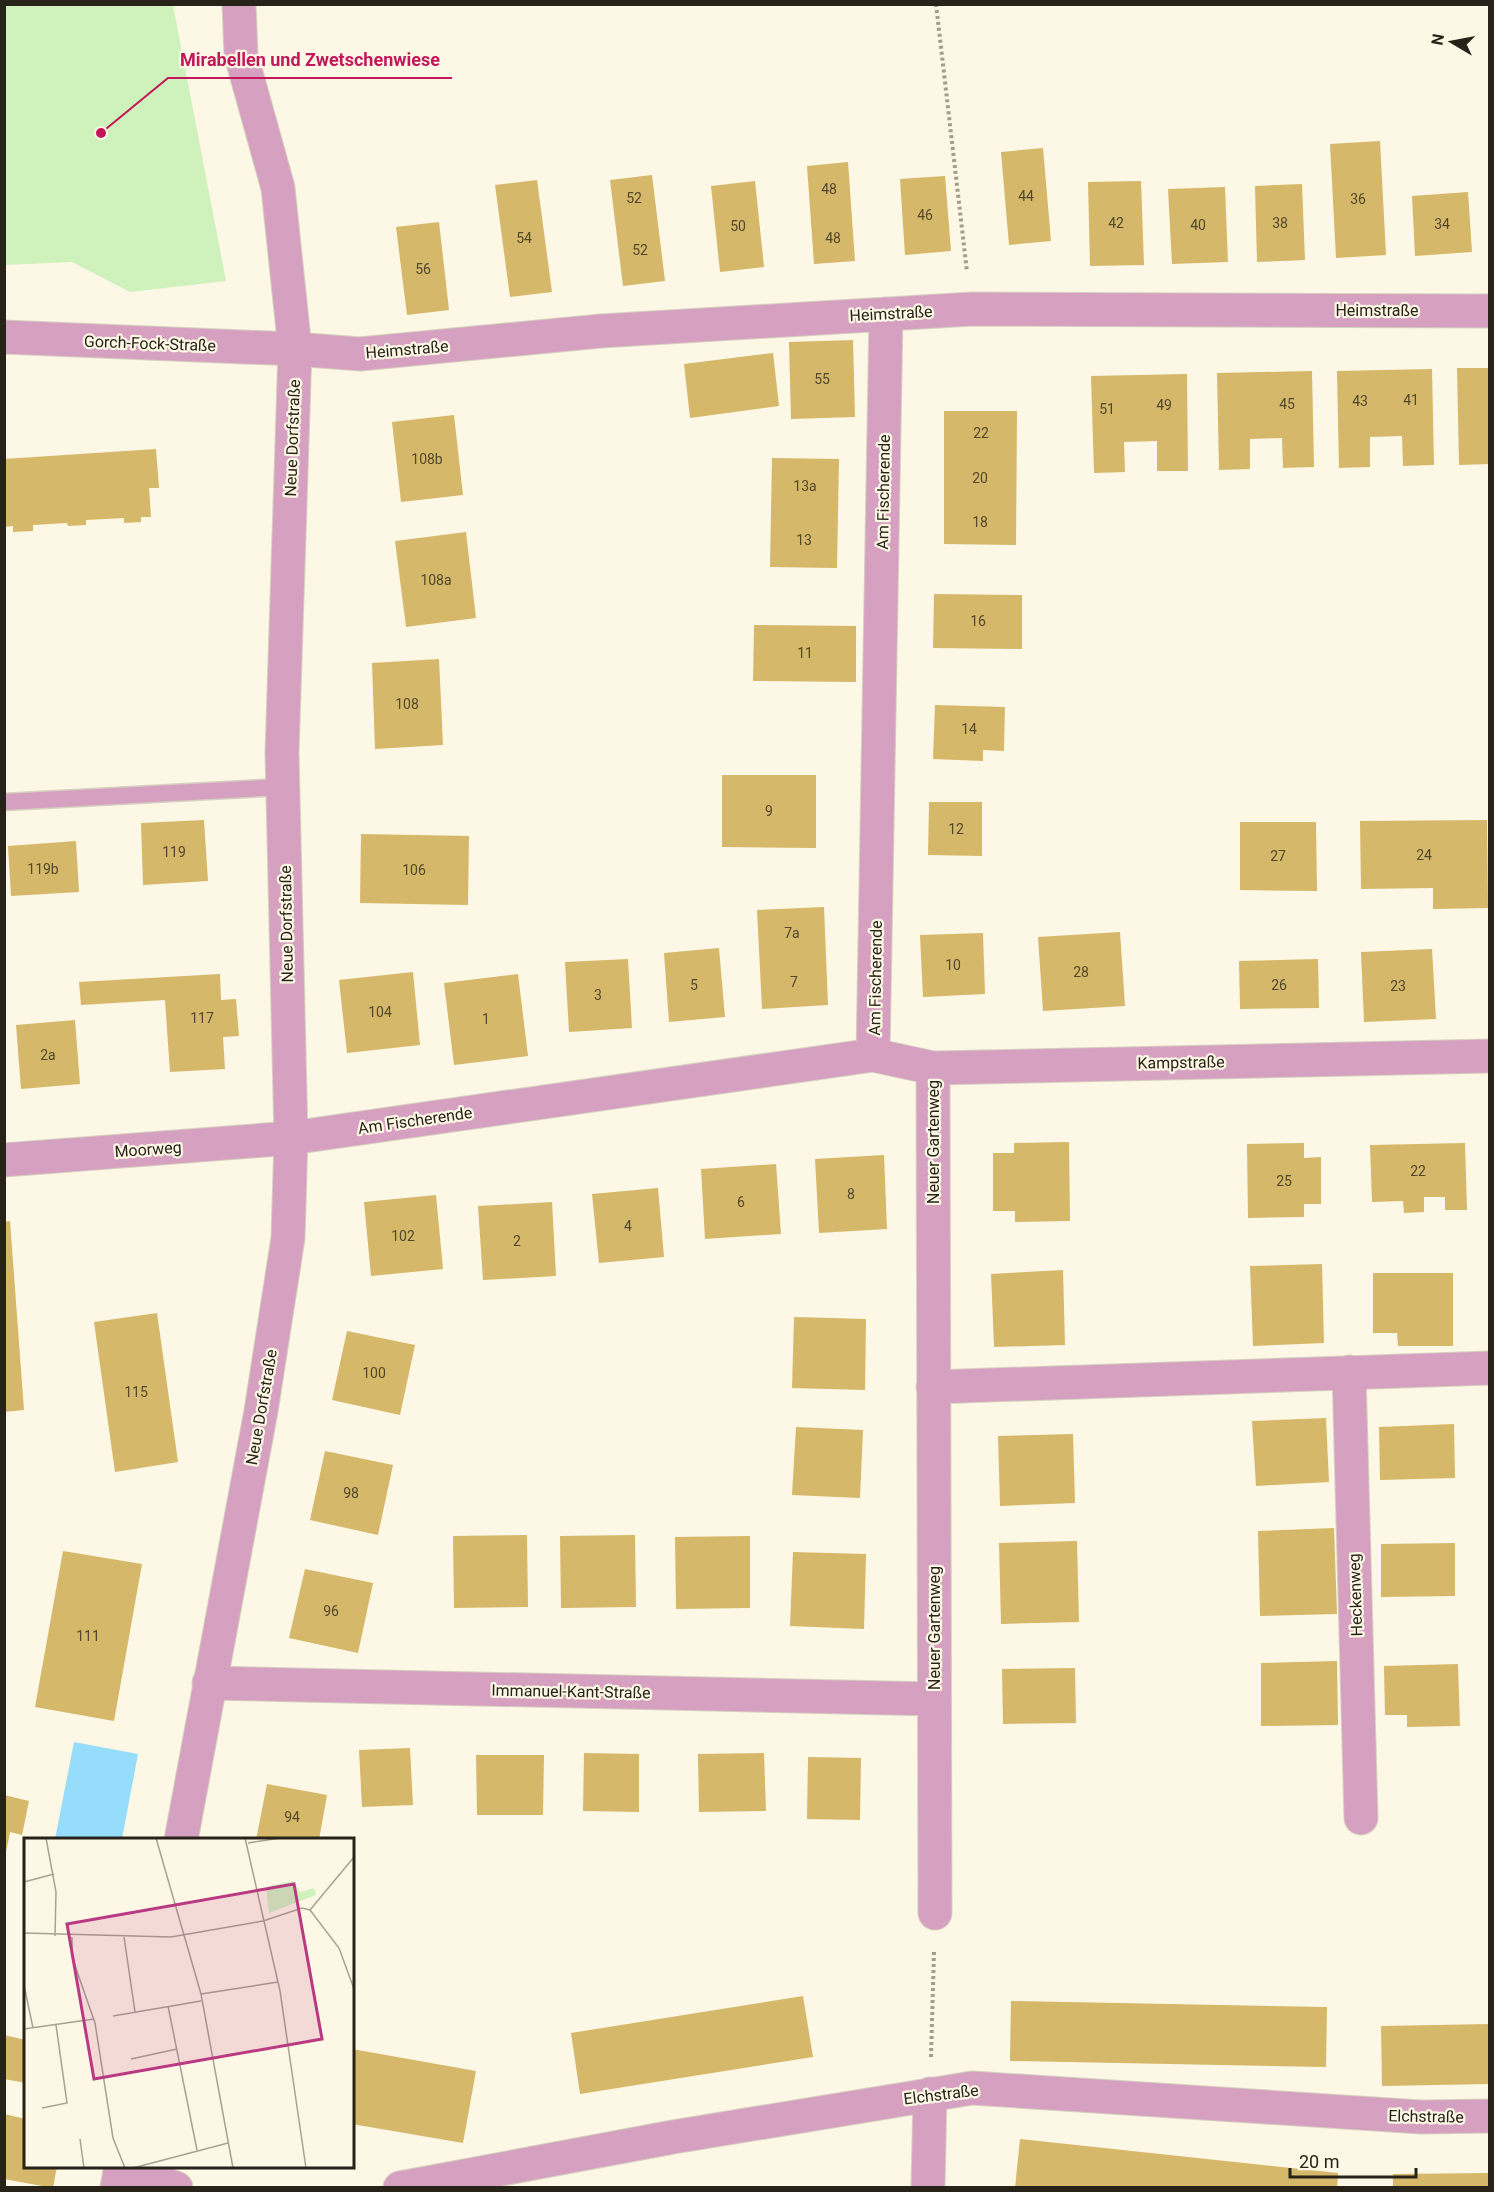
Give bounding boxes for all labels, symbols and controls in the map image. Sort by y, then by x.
north arrow [1422,12,1482,72]
text: N [1427,32,1448,47]
callout: Mirabellen und Zwetschenwiese [168,42,452,78]
text: Mirabellen und Zwetschenwiese [180,49,440,70]
house number: 48 [821,181,837,197]
house number: 44 [1018,188,1034,204]
house number: 52 [626,190,642,206]
house number: 36 [1350,191,1366,207]
house number: 46 [917,207,933,223]
house number: 42 [1108,215,1124,231]
house number: 38 [1272,215,1288,231]
house number: 34 [1434,216,1450,232]
house number: 40 [1190,217,1206,233]
house number: 50 [730,218,746,234]
house number: 54 [516,230,532,246]
house number: 48 [825,230,841,246]
house number: 52 [632,242,648,258]
house number: 56 [415,261,431,277]
street label: Heimstraße [1335,301,1419,320]
street label: Heimstraße [849,302,933,325]
street label: Gorch-Fock-Straße [84,332,216,355]
street label: Heimstraße [365,336,449,363]
house number: 55 [814,371,830,387]
street label: Neue Dorfstraße [281,379,304,497]
house number: 41 [1403,392,1419,408]
house number: 43 [1352,393,1368,409]
house number: 45 [1279,396,1295,412]
house number: 49 [1156,397,1172,413]
house number: 51 [1099,401,1115,417]
house number: 22 [973,425,989,441]
street label: Am Fischerende [873,434,894,550]
house number: 108b [411,451,443,467]
house number: 20 [972,470,988,486]
house number: 13a [793,478,817,494]
house number: 18 [972,514,988,530]
house number: 13 [796,532,812,548]
house number: 108a [420,572,452,588]
house number: 16 [970,613,986,629]
house number: 11 [797,645,813,661]
house number: 108 [395,696,419,712]
house number: 14 [961,721,977,737]
house number: 9 [765,803,773,819]
house number: 12 [948,821,964,837]
house number: 119 [162,844,186,860]
house number: 24 [1416,847,1432,863]
house number: 27 [1270,848,1286,864]
house number: 119b [27,861,59,877]
house number: 106 [402,862,426,878]
street label: Neue Dorfstraße [276,865,297,983]
street label: Am Fischerende [865,920,886,1036]
house number: 7a [784,925,800,941]
house number: 10 [945,957,961,973]
house number: 28 [1073,964,1089,980]
house number: 7 [790,974,798,990]
house number: 5 [690,977,698,993]
house number: 26 [1271,977,1287,993]
house number: 23 [1390,978,1406,994]
house number: 3 [594,987,602,1003]
house number: 104 [368,1004,392,1020]
house number: 117 [190,1010,214,1026]
house number: 1 [482,1011,490,1027]
house number: 2a [40,1047,56,1063]
street label: Kampstraße [1137,1052,1225,1073]
street label: Neuer Gartenweg [924,1080,943,1204]
street label: Am Fischerende [357,1103,473,1138]
street label: Moorweg [114,1138,182,1161]
house number: 22 [1410,1163,1426,1179]
house number: 25 [1276,1173,1292,1189]
house number: 8 [847,1186,855,1202]
house number: 6 [737,1194,745,1210]
house number: 4 [624,1218,632,1234]
house number: 102 [391,1228,415,1244]
house number: 2 [513,1233,521,1249]
street label: Neue Dorfstraße [242,1348,281,1466]
house number: 100 [362,1365,386,1381]
house number: 115 [124,1384,148,1400]
house number: 98 [343,1485,359,1501]
street label: Heckenweg [1345,1553,1366,1637]
street label: Neuer Gartenweg [925,1566,944,1690]
house number: 96 [323,1603,339,1619]
house number: 111 [76,1628,100,1644]
street label: Immanuel-Kant-Straße [491,1681,651,1702]
house number: 94 [284,1809,300,1825]
inset map [24,1838,354,2168]
street label: Elchstraße [902,2080,980,2109]
street label: Elchstraße [1388,2106,1464,2127]
scale bar [1290,2141,1416,2179]
text: 20 m [1299,2151,1339,2172]

